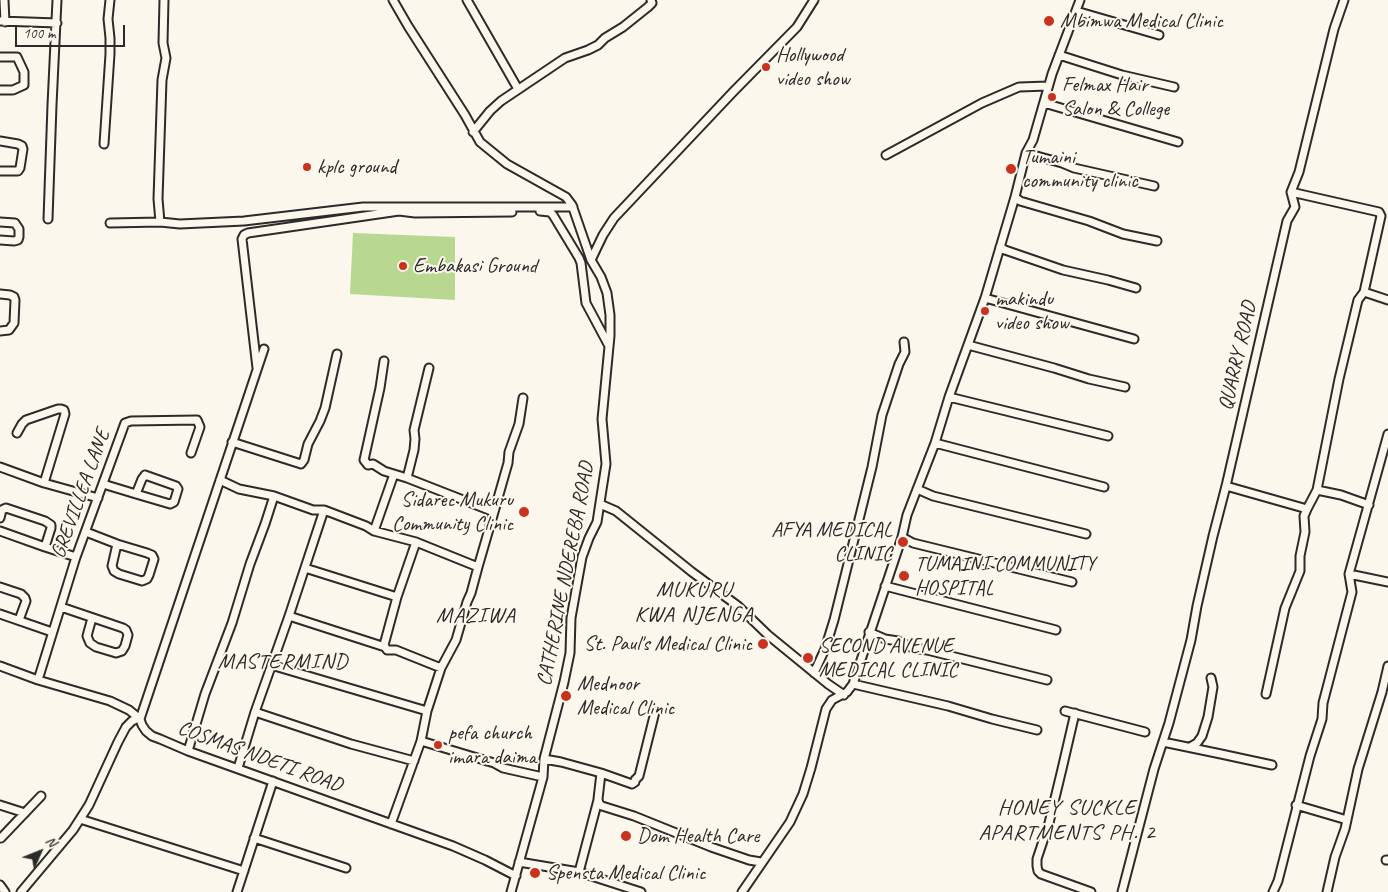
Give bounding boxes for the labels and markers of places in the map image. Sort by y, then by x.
place label: Mbimwa Medical Clinic [1060,8,1223,34]
marker: Mbimwa Medical Clinic [1042,14,1056,28]
place label: Hollywood video show [776,42,850,92]
marker: Hollywood video show [760,61,772,73]
place label: Felmax Hair Salon & College [1062,72,1169,122]
marker: Felmax Hair Salon & College [1046,91,1058,103]
place label: Tumaini community clinic [1022,144,1138,194]
place label: kplc ground [317,154,397,180]
marker: kplc ground [301,161,313,173]
marker: Tumaini community clinic [1004,162,1018,176]
place label: Embakasi Ground [413,253,537,279]
marker: Embakasi Ground [397,260,409,272]
place label: makindu video show [995,286,1069,336]
marker: makindu video show [979,305,991,317]
place label: Sidarec Mukuru Community Clinic [392,487,513,537]
marker: Sidarec Mukuru Community Clinic [517,505,531,519]
place label: AFYA MEDICAL CLINIC [771,517,892,567]
marker: AFYA MEDICAL CLINIC [896,535,910,549]
place label: TUMAINI COMMUNITY HOSPITAL [915,551,1095,601]
marker: TUMAINI COMMUNITY HOSPITAL [897,569,911,583]
place label: St. Paul's Medical Clinic [584,631,752,657]
place label: SECOND AVENUE MEDICAL CLINIC [819,633,957,683]
marker: St. Paul's Medical Clinic [756,637,770,651]
marker: SECOND AVENUE MEDICAL CLINIC [801,651,815,665]
place label: Mednoor Medical Clinic [577,671,674,721]
marker: Mednoor Medical Clinic [559,689,573,703]
place label: pefa church imara daima [448,720,536,770]
marker: pefa church imara daima [432,739,444,751]
place label: Dom Health Care [637,823,759,849]
marker: Dom Health Care [619,829,633,843]
place label: Spensta Medical Clinic [546,860,705,886]
marker: Spensta Medical Clinic [528,866,542,880]

